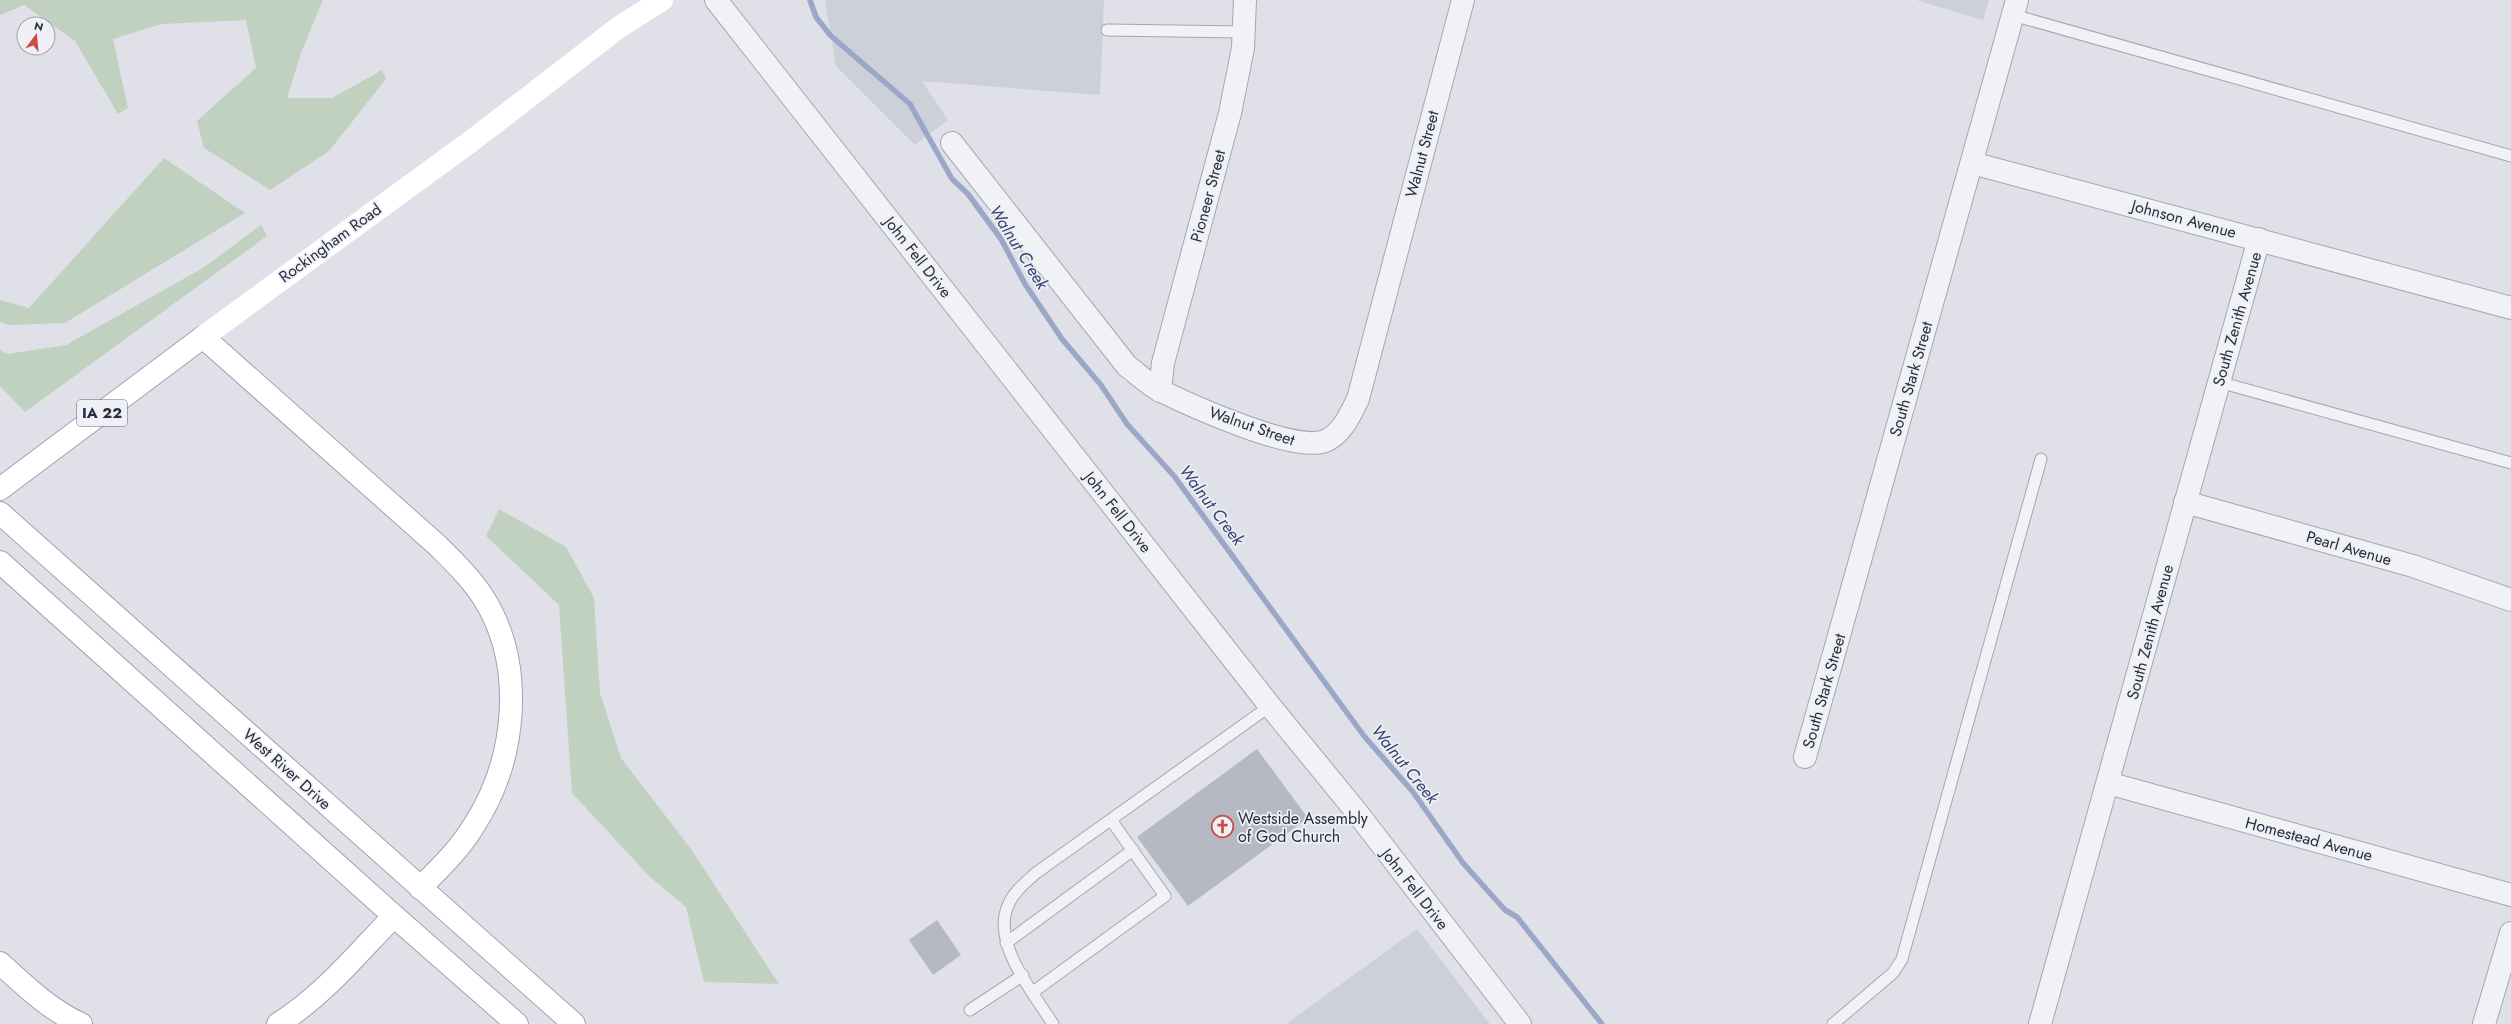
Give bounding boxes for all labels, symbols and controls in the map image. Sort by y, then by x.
north arrow [16,16,56,56]
text: N [32,17,45,35]
street label: Walnut Street [1399,108,1445,200]
street label: Pioneer Street [1185,147,1231,245]
street label: Johnson Avenue [2127,193,2239,244]
street label: Rockingham Road [274,198,386,288]
water label: Walnut Creek [984,200,1055,294]
street label: John Fell Drive [878,210,957,303]
street label: South Zenith Avenue [2207,249,2267,389]
street label: South Stark Street [1884,319,1938,439]
road number: IA 22 [77,400,127,426]
street label: Walnut Street [1206,401,1298,451]
water label: Walnut Creek [1174,460,1251,551]
street label: John Fell Drive [1078,465,1157,558]
street label: Pearl Avenue [2304,525,2394,571]
street label: South Zenith Avenue [2121,562,2179,702]
street label: South Stark Street [1797,631,1851,751]
water label: Walnut Creek [1366,719,1445,809]
street label: West River Drive [238,723,336,815]
place label: Westside Assembly of God Church [1238,807,1369,848]
street label: Homestead Avenue [2243,811,2375,867]
church icon: Westside Assembly of God Church [1209,814,1235,840]
street label: John Fell Drive [1375,842,1454,935]

